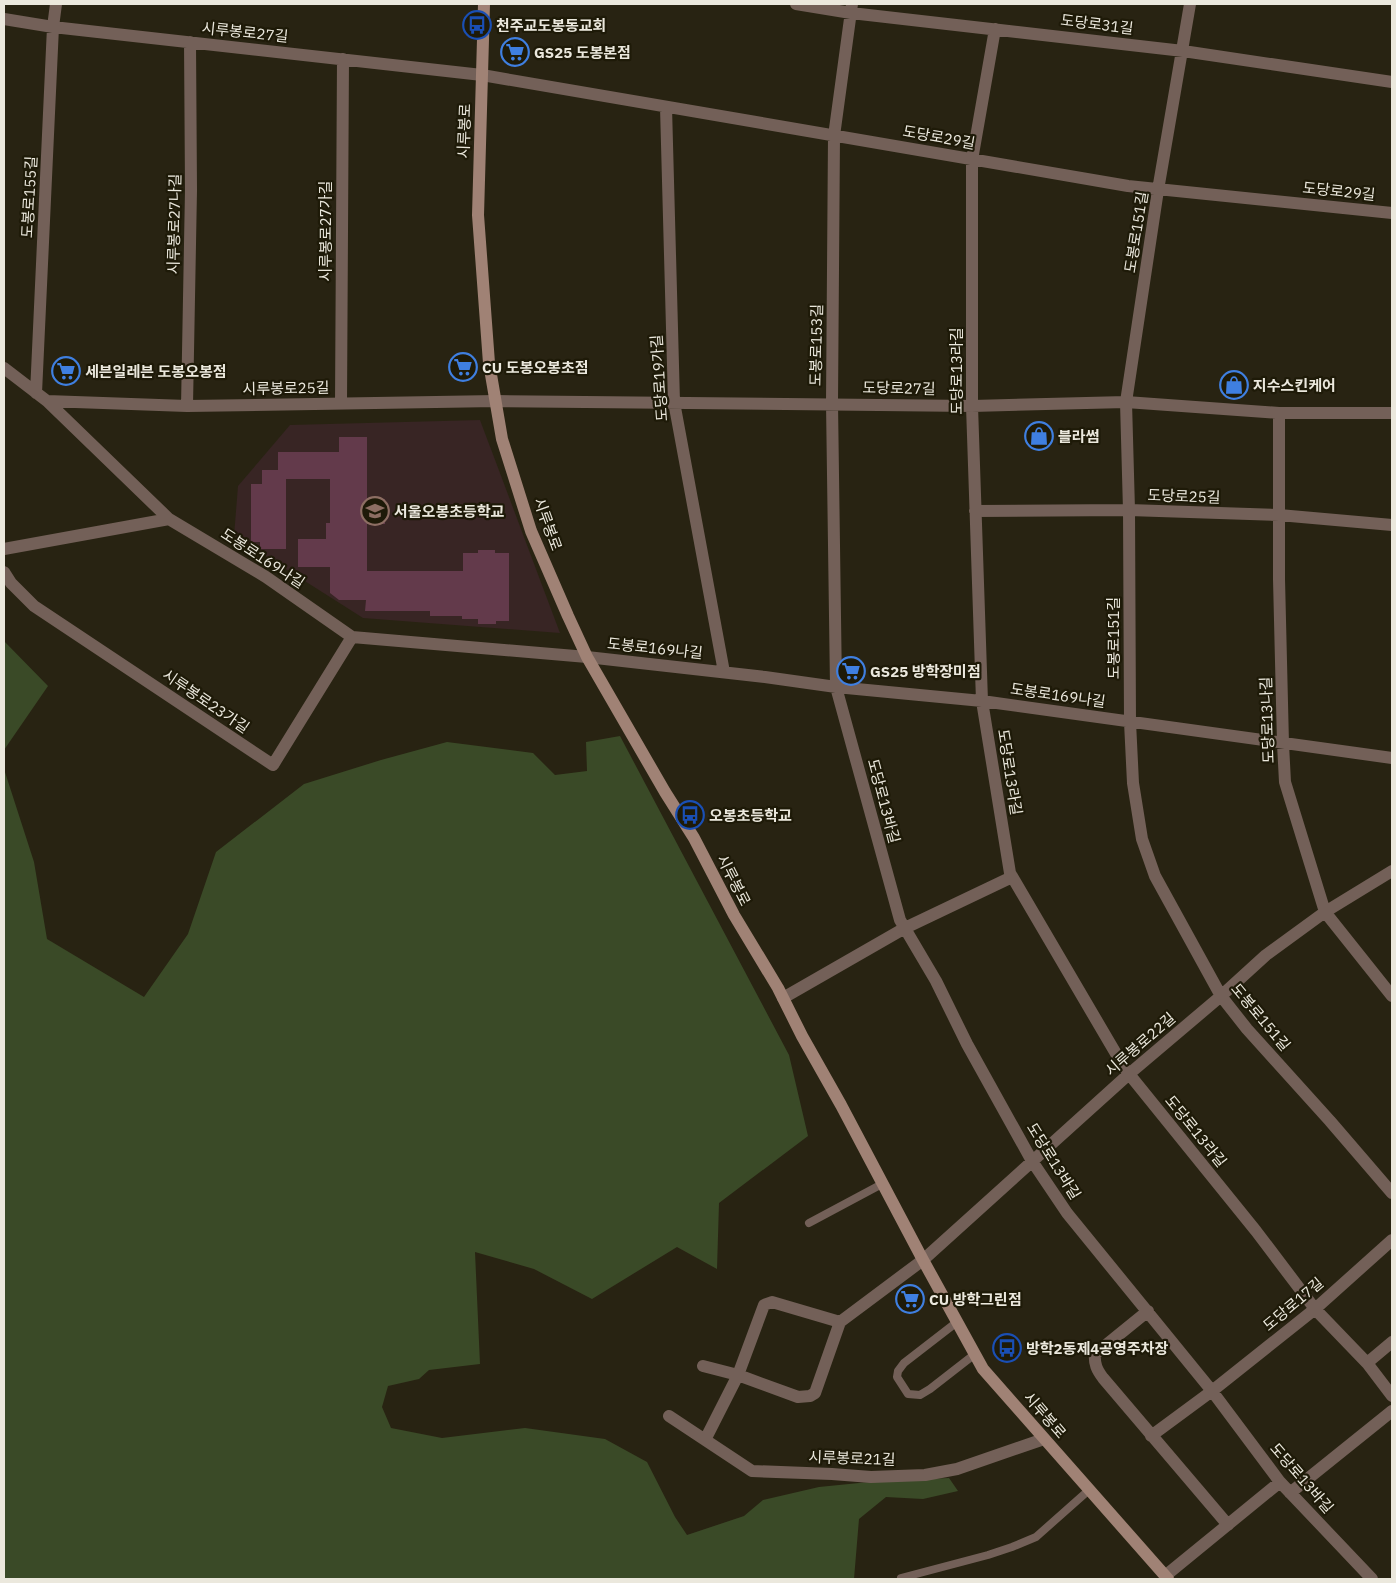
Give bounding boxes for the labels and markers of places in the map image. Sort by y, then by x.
bus stop icon: 천주교도봉동교회 [462,10,492,40]
place label: 천주교도봉동교회 [496,16,606,35]
supermarket icon: GS25 도봉본점 [500,37,530,67]
place label: GS25 도봉본점 [534,43,631,62]
supermarket icon: CU 도봉오봉초점 [448,352,478,382]
supermarket icon: 세븐일레븐 도봉오봉점 [51,356,81,386]
place label: CU 도봉오봉초점 [482,358,589,377]
place label: 세븐일레븐 도봉오봉점 [85,362,227,381]
shop icon: 지수스킨케어 [1219,370,1249,400]
place label: 지수스킨케어 [1253,376,1336,395]
shop icon: 블라썸 [1024,421,1054,451]
place label: 블라썸 [1058,427,1099,446]
school or university icon: 서울오봉초등학교 [360,496,390,526]
place label: 서울오봉초등학교 [394,502,505,521]
supermarket icon: GS25 방학장미점 [836,656,866,686]
place label: GS25 방학장미점 [870,662,981,681]
bus stop icon: 오봉초등학교 [675,800,705,830]
place label: 오봉초등학교 [709,806,792,825]
supermarket icon: CU 방학그린점 [895,1284,925,1314]
place label: CU 방학그린점 [929,1290,1022,1309]
bus stop icon: 방학2동제4공영주차장 [992,1333,1022,1363]
place label: 방학2동제4공영주차장 [1026,1339,1168,1358]

